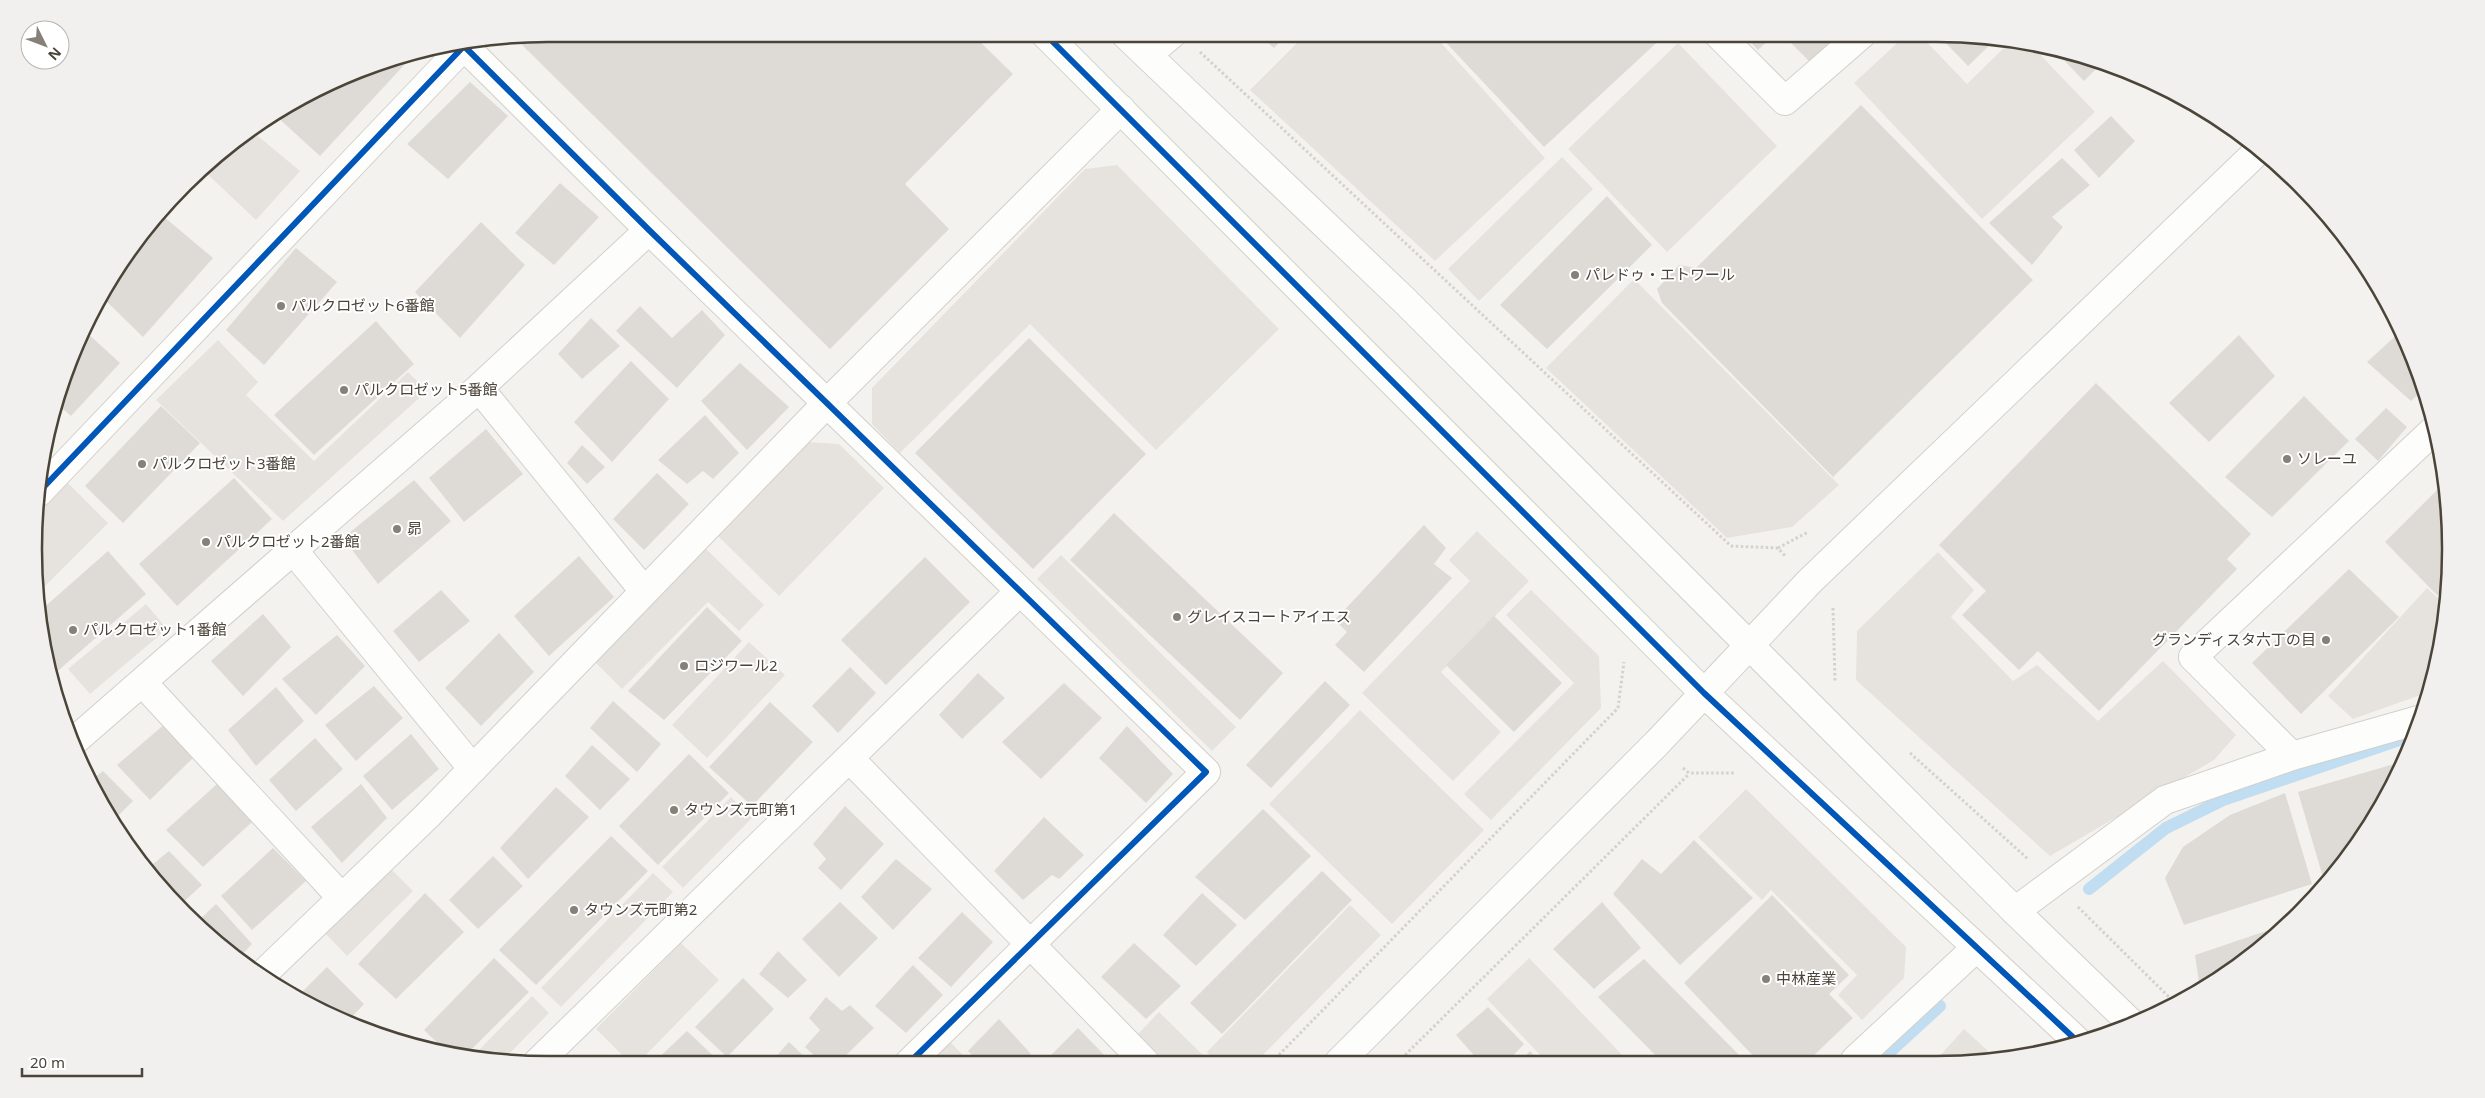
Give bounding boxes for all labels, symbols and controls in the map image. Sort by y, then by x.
north arrow [20,20,70,70]
text: N [44,43,66,65]
place label: パレドゥ・エトワール [1585,264,1735,284]
marker: パレドゥ・エトワール [1569,269,1581,281]
place label: パルクロゼット6番館 [291,295,435,315]
marker: パルクロゼット6番館 [275,300,287,312]
place label: パルクロゼット5番館 [354,379,498,399]
marker: パルクロゼット5番館 [338,384,350,396]
place label: ソレーユ [2297,448,2357,468]
place label: パルクロゼット3番館 [152,453,296,473]
marker: ソレーユ [2281,453,2293,465]
marker: パルクロゼット3番館 [136,458,148,470]
place label: 昴 [407,518,422,538]
marker: 昴 [391,523,403,535]
place label: パルクロゼット2番館 [216,531,360,551]
marker: パルクロゼット2番館 [200,536,212,548]
place label: グレイスコートアイエス [1187,606,1351,626]
marker: グレイスコートアイエス [1171,611,1183,623]
place label: パルクロゼット1番館 [83,619,227,639]
marker: パルクロゼット1番館 [67,624,79,636]
place label: グランディスタ六丁の目 [2152,629,2316,649]
marker: グランディスタ六丁の目 [2320,634,2332,646]
place label: ロジワール2 [694,655,778,675]
marker: ロジワール2 [678,660,690,672]
place label: タウンズ元町第1 [684,799,797,819]
marker: タウンズ元町第1 [668,804,680,816]
place label: タウンズ元町第2 [584,899,697,919]
marker: タウンズ元町第2 [568,904,580,916]
place label: 中林産業 [1776,968,1836,988]
marker: 中林産業 [1760,973,1772,985]
scale bar [22,1046,142,1078]
text: 20 m [30,1052,65,1072]

